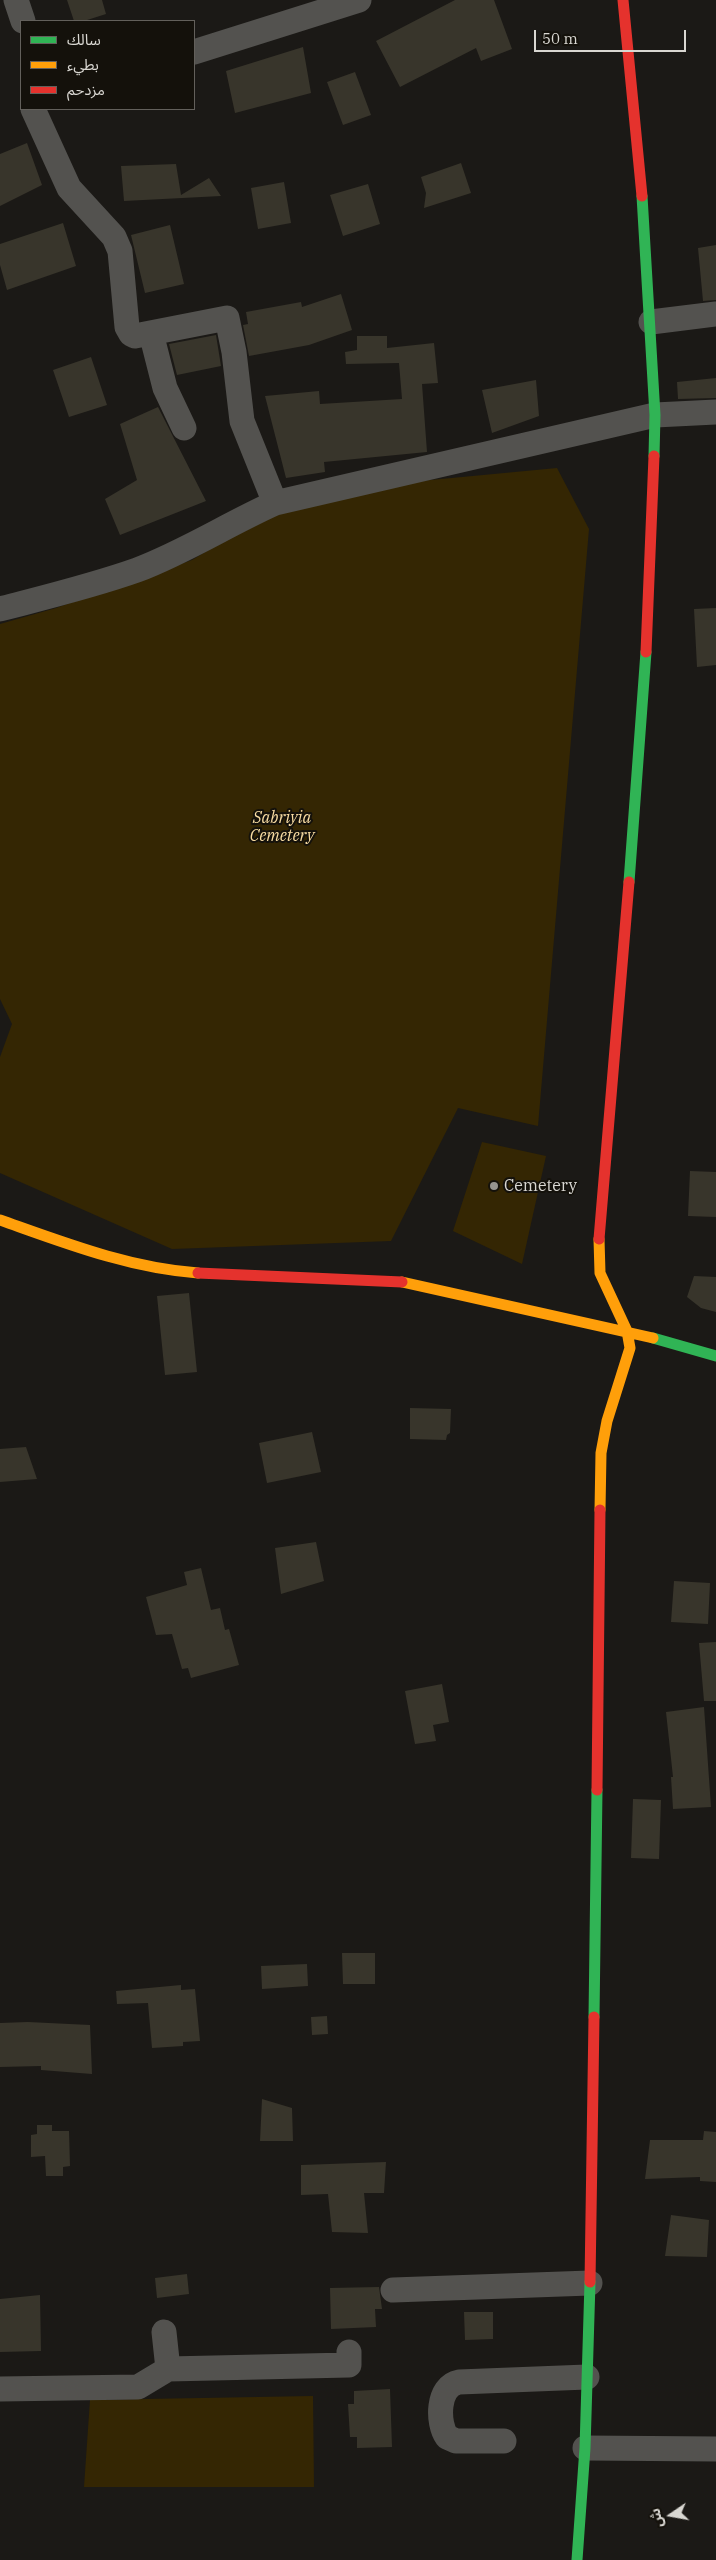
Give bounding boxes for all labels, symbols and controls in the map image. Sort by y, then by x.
legend [20,20,195,110]
scale bar [536,20,688,52]
text: 50 m [542,29,578,48]
text: سالك [67,30,101,49]
text: بطيء [67,55,99,74]
text: مزدحم [67,80,105,99]
park label: Sabriyia Cemetery [250,808,314,846]
place label: Cemetery [504,1176,577,1196]
marker: Cemetery [488,1180,500,1192]
north arrow [646,2490,696,2540]
text: ش [646,2507,667,2529]

